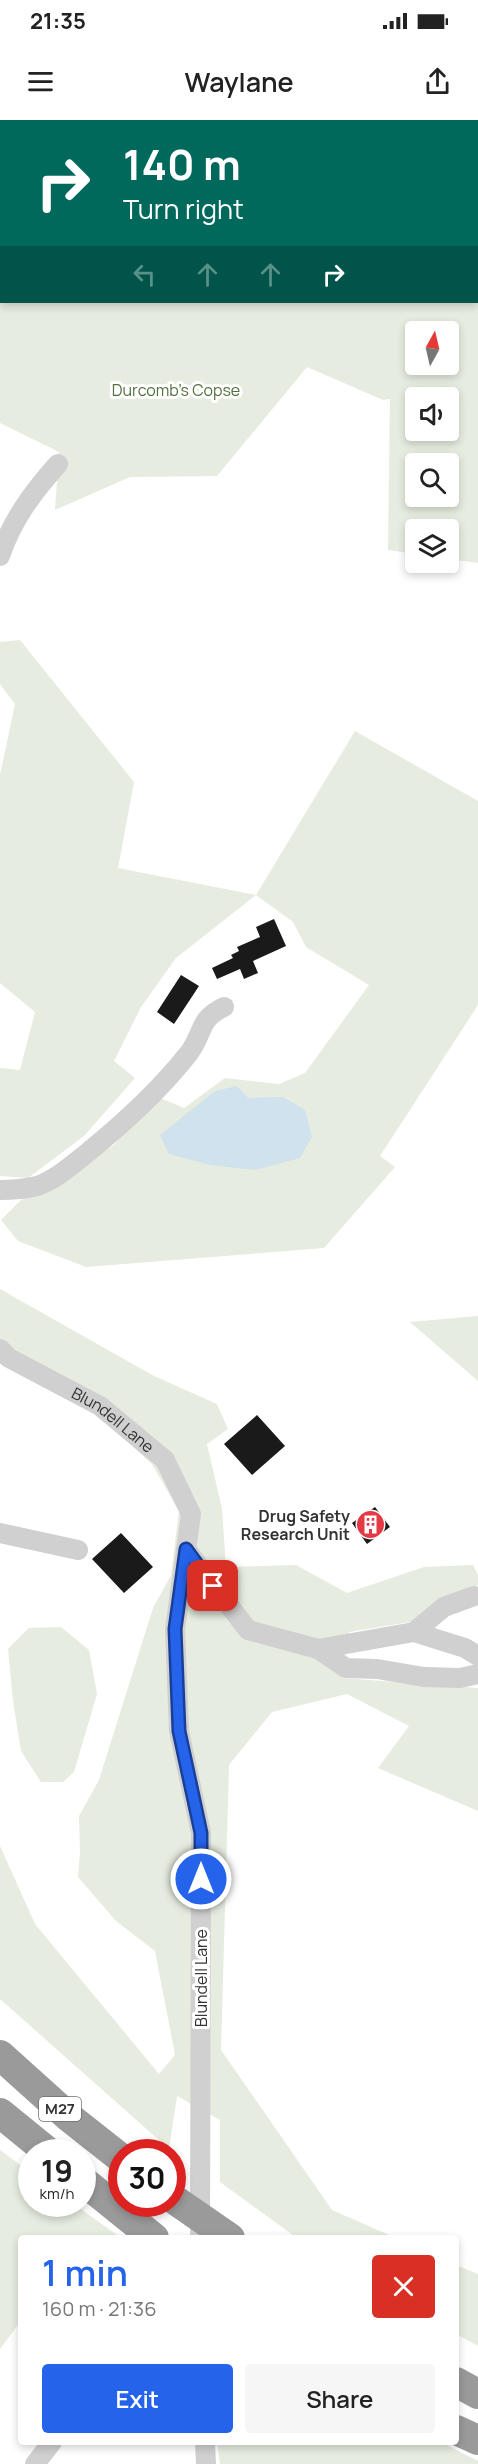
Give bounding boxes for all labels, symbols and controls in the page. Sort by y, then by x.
text: 21:35 [30,6,86,36]
text: Waylane [184,63,294,100]
icon: menu [24,65,57,98]
icon: share [421,65,454,98]
text: 140 m [123,135,241,193]
icon: right [24,144,102,222]
text: Turn right [123,190,244,227]
icon: left [128,258,161,291]
icon: ahead [191,258,224,291]
icon: ahead [254,258,287,291]
icon: right [317,258,350,291]
north arrow [405,321,459,375]
map controls [405,321,459,573]
park label: Durcomb's Copse [112,379,240,401]
button: sound [405,387,459,441]
button: search [405,453,459,507]
button: layers [405,519,459,573]
street label: Blundell Lane [68,1382,159,1458]
place label: Drug Safety Research Unit [241,1505,350,1545]
building icon: Drug Safety Research Unit [355,1509,387,1541]
pin [187,1560,238,1611]
icon: arrive [196,1569,229,1602]
position arrow [169,1847,233,1911]
street label: Blundell Lane [190,1929,212,2027]
road number: M27 [39,2097,81,2121]
speed limit sign: 30 [108,2139,186,2217]
text: 19 [41,2150,73,2191]
text: km/h [40,2183,74,2204]
text: 1 min [42,2248,128,2297]
button: close [372,2255,435,2318]
text: 160 m · 21:36 [42,2295,157,2322]
button: Exit [42,2364,233,2433]
button: Share [245,2364,435,2433]

